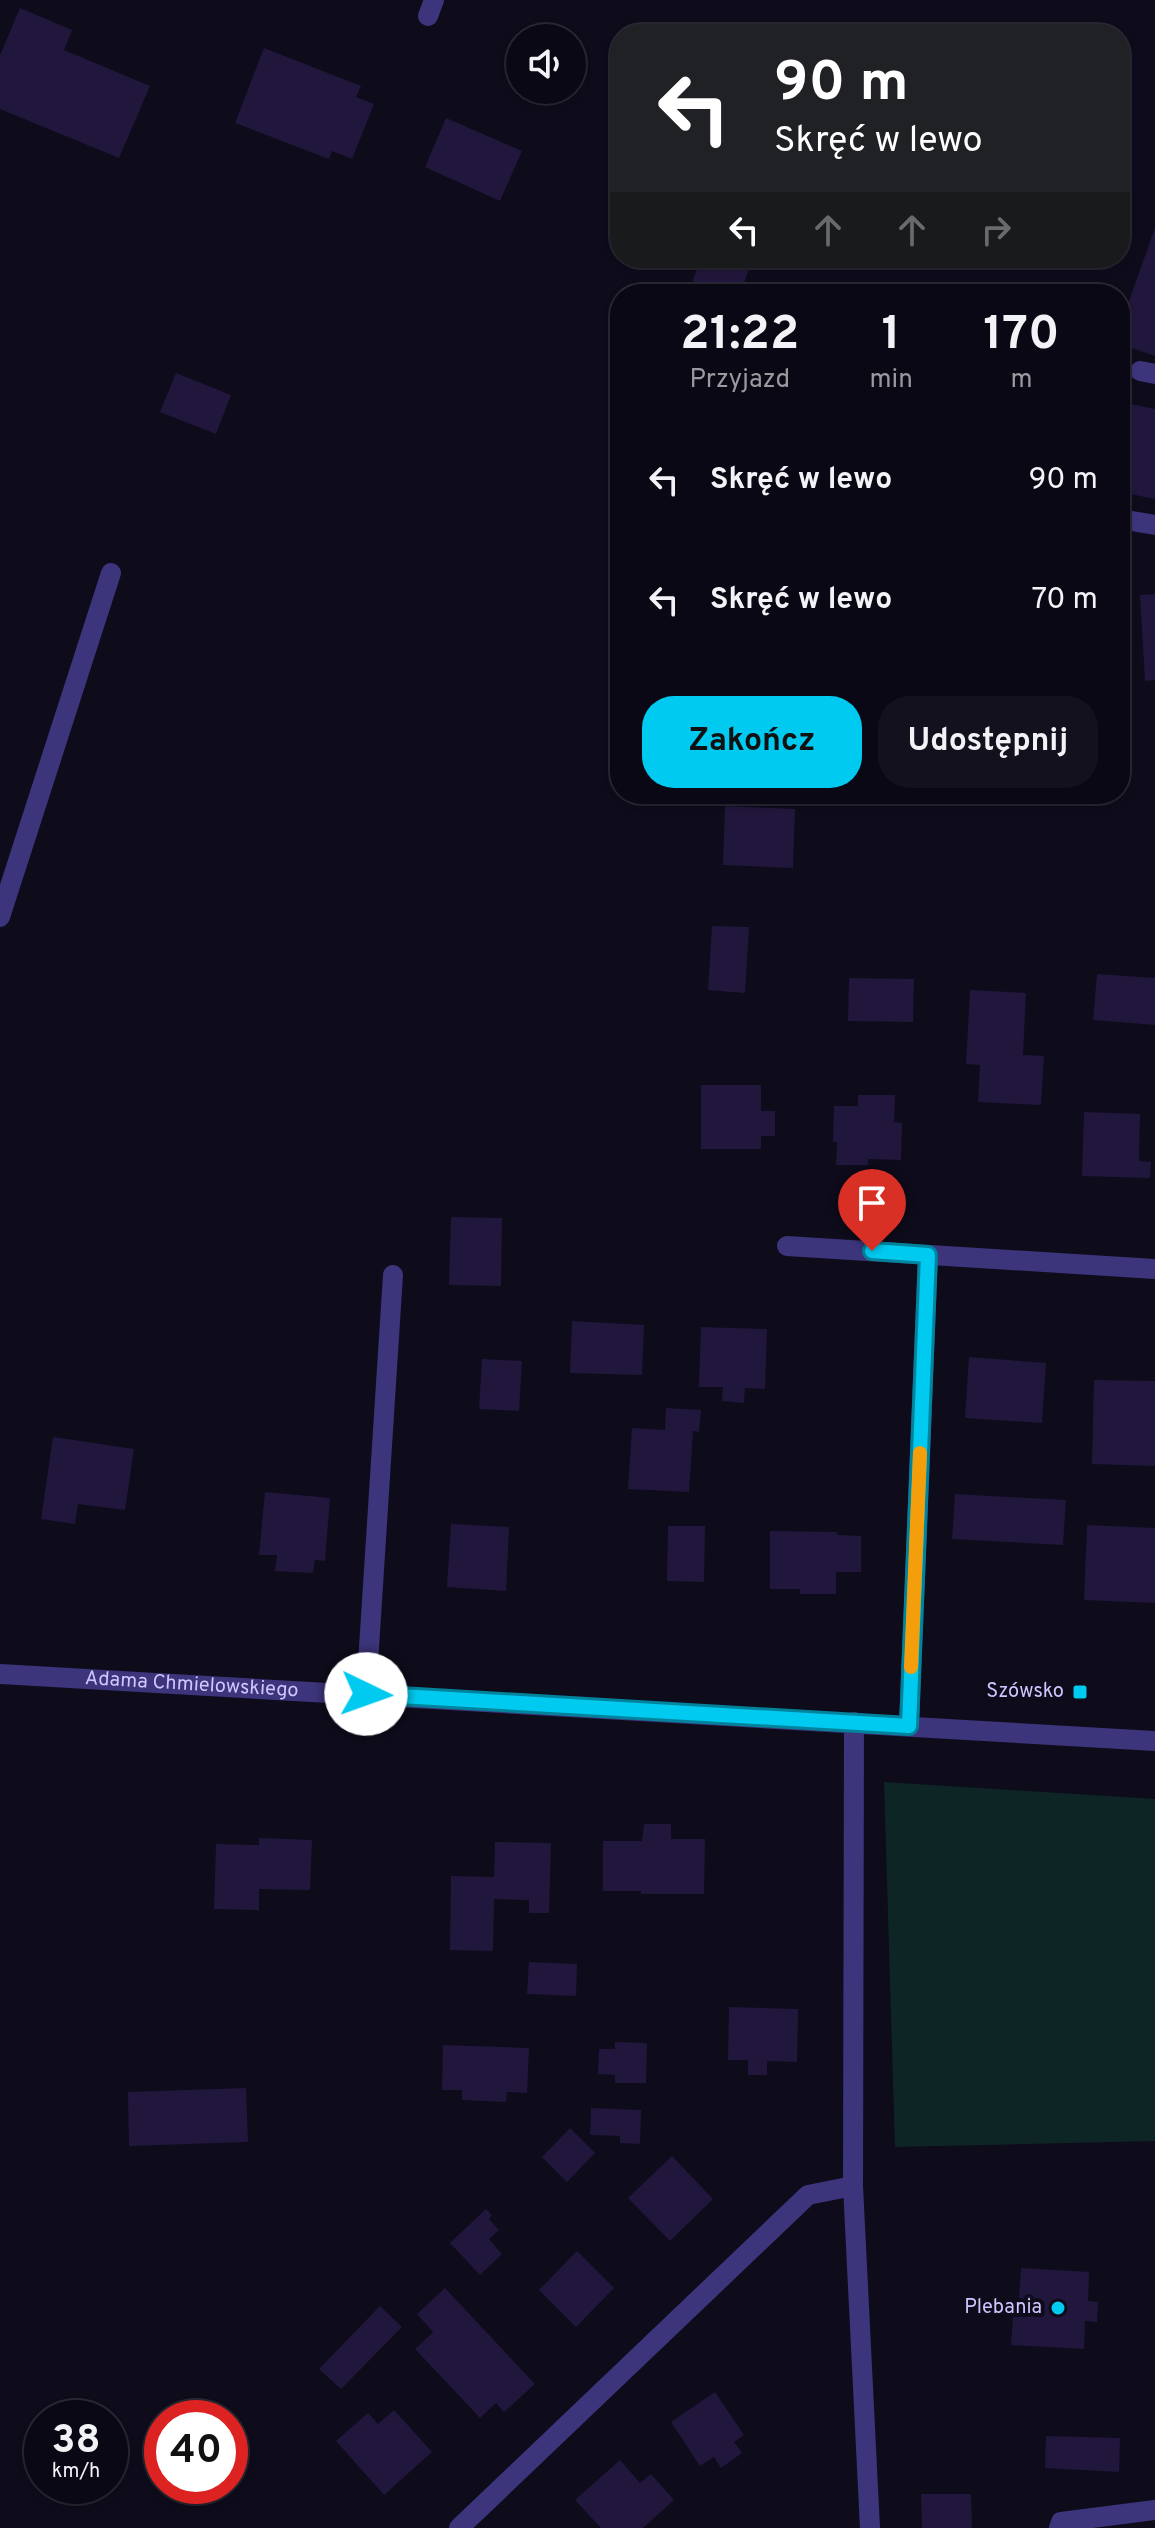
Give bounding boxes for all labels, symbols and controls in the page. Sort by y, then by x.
map controls [506,24,586,104]
button: sound [506,24,586,104]
text: 90 m [774,50,909,120]
icon: left [642,56,746,160]
text: Skręć w lewo [774,119,983,165]
icon: left [722,208,766,252]
icon: ahead [806,208,850,252]
icon: ahead [890,208,934,252]
icon: right [974,208,1018,252]
text: 21:22 [680,306,799,366]
text: 1 [882,306,901,366]
text: 170 [983,306,1060,366]
text: Przyjazd [689,364,790,397]
text: min [870,364,913,397]
text: m [1010,364,1032,397]
icon: left [642,458,686,502]
text: Skręć w lewo [710,462,892,499]
text: 90 m [1029,462,1098,499]
icon: left [642,578,686,622]
text: Skręć w lewo [710,582,892,619]
text: 70 m [1032,582,1098,619]
button: Zakończ [642,696,862,788]
button: Udostępnij [878,696,1098,788]
pin [838,1169,906,1251]
icon: arrive [850,1181,894,1225]
position arrow [324,1652,408,1736]
street label: Adama Chmielowskiego [84,1666,299,1704]
place label: Szówsko [986,1679,1064,1705]
marker: Szówsko [1071,1683,1089,1701]
place label: Plebania [964,2295,1042,2321]
marker: Plebania [1049,2299,1067,2317]
speed limit sign: 40 [144,2400,248,2504]
text: 38 [51,2417,101,2467]
text: km/h [52,2459,100,2485]

